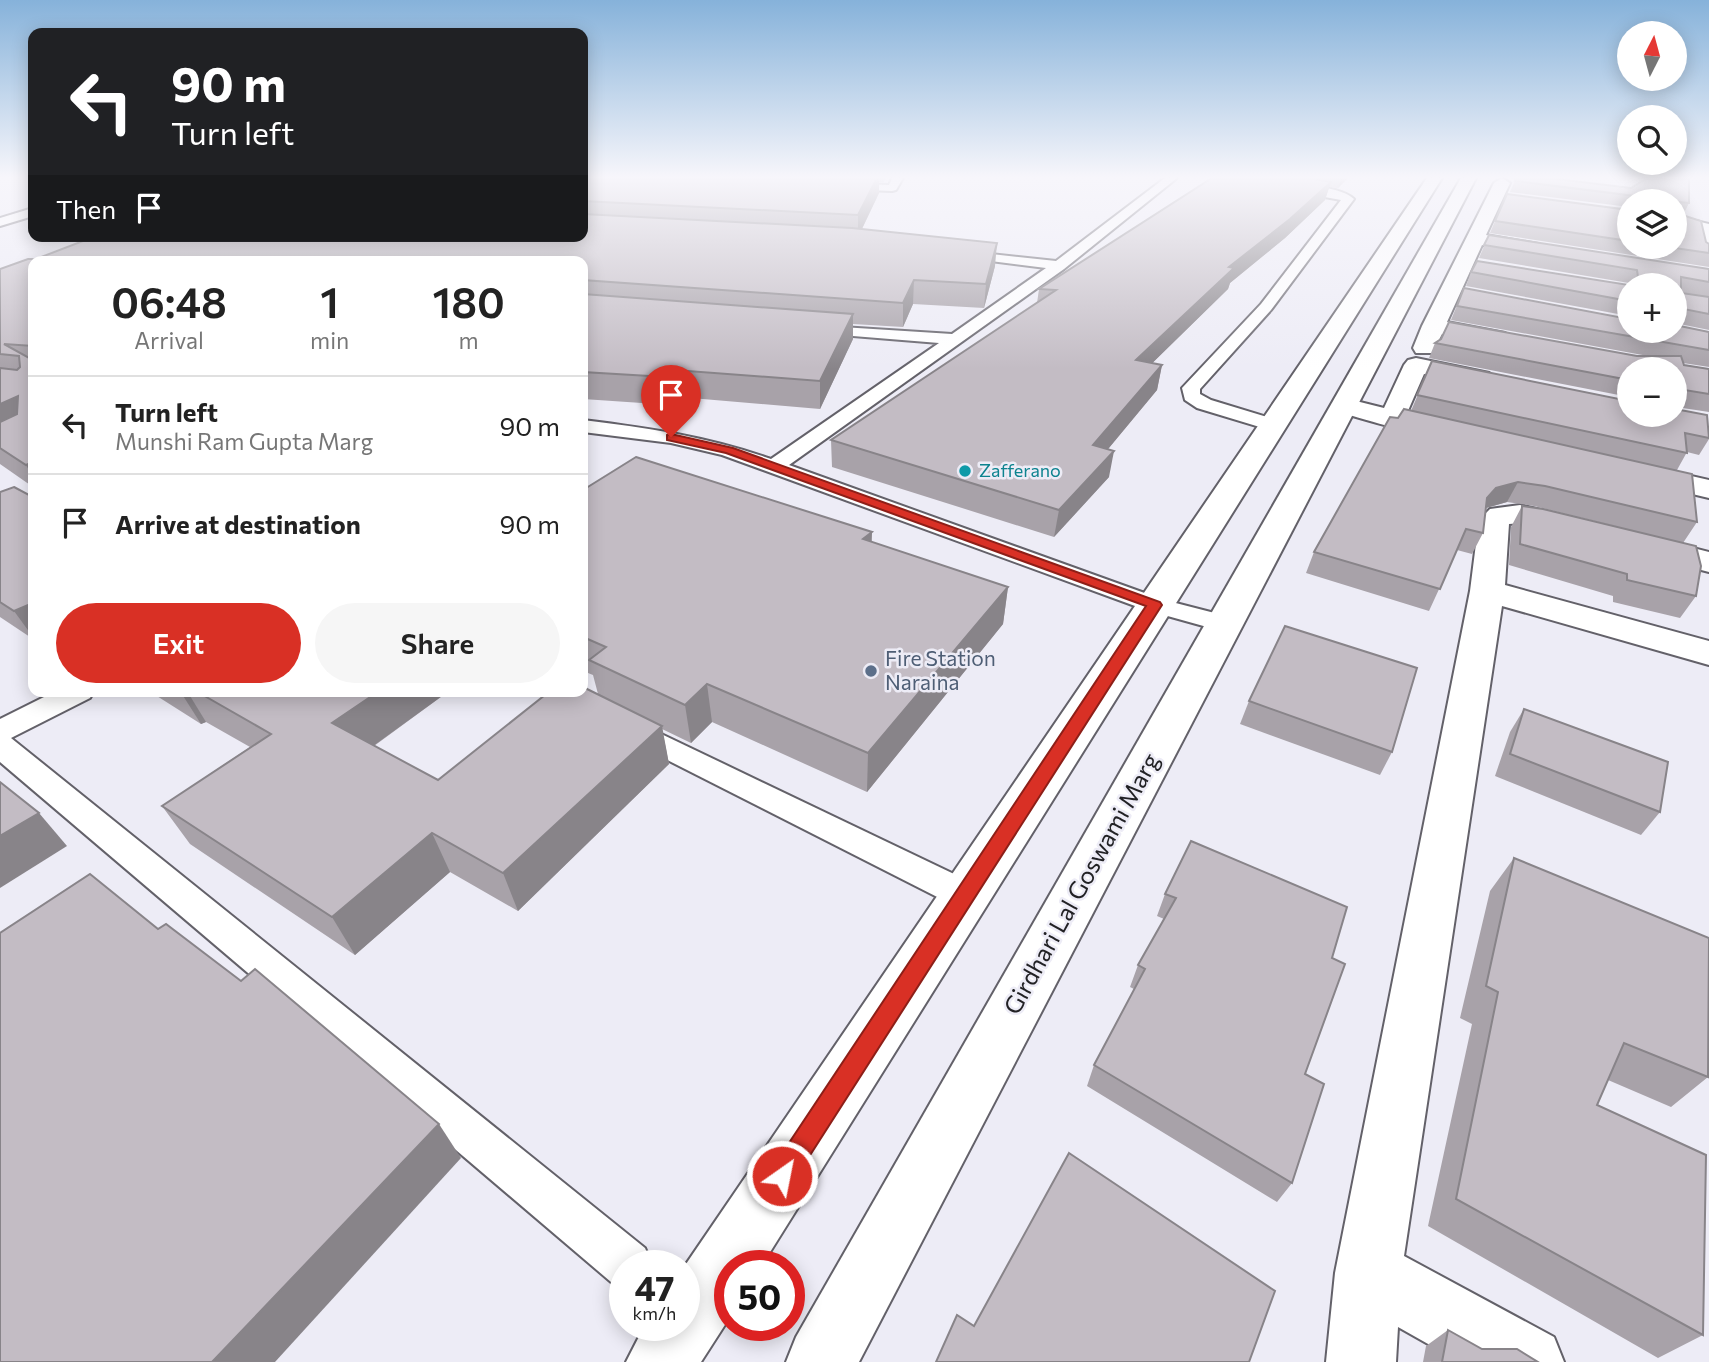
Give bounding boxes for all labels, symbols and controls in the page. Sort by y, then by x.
north arrow [1617,21,1687,91]
map controls [1617,21,1687,427]
text: 90 m [171,52,286,112]
icon: left [56,56,147,147]
button: search [1617,105,1687,175]
text: Turn left [171,112,295,152]
icon: arrive [130,189,168,227]
button: layers [1617,189,1687,259]
text: Then [56,193,116,224]
button: + [1617,273,1687,343]
text: 06:48 [111,275,227,327]
text: 1 [320,275,339,327]
text: 180 [433,275,505,327]
text: Arrival [134,326,204,354]
text: min [310,326,349,354]
text: m [459,326,479,354]
button: − [1617,357,1687,427]
pin [641,365,701,437]
icon: arrive [652,376,690,414]
text: Turn left [115,396,218,427]
icon: left [56,406,94,444]
text: 90 m [500,410,560,441]
text: Munshi Ram Gupta Marg [115,427,373,455]
place label: Zafferano [979,459,1061,481]
marker: Zafferano [957,463,973,479]
icon: arrive [56,504,94,542]
text: Arrive at destination [115,508,361,539]
text: 90 m [500,508,560,539]
button: Exit [56,603,301,683]
button: Share [315,603,560,683]
place label: Fire Station Naraina [885,645,996,694]
marker: Fire Station Naraina [863,663,879,679]
street label: Girdhari Lal Goswami Marg [997,748,1165,1019]
position arrow [745,1139,819,1213]
speed limit sign: 50 [714,1250,805,1341]
text: 47 [634,1265,675,1308]
text: km/h [633,1302,676,1324]

